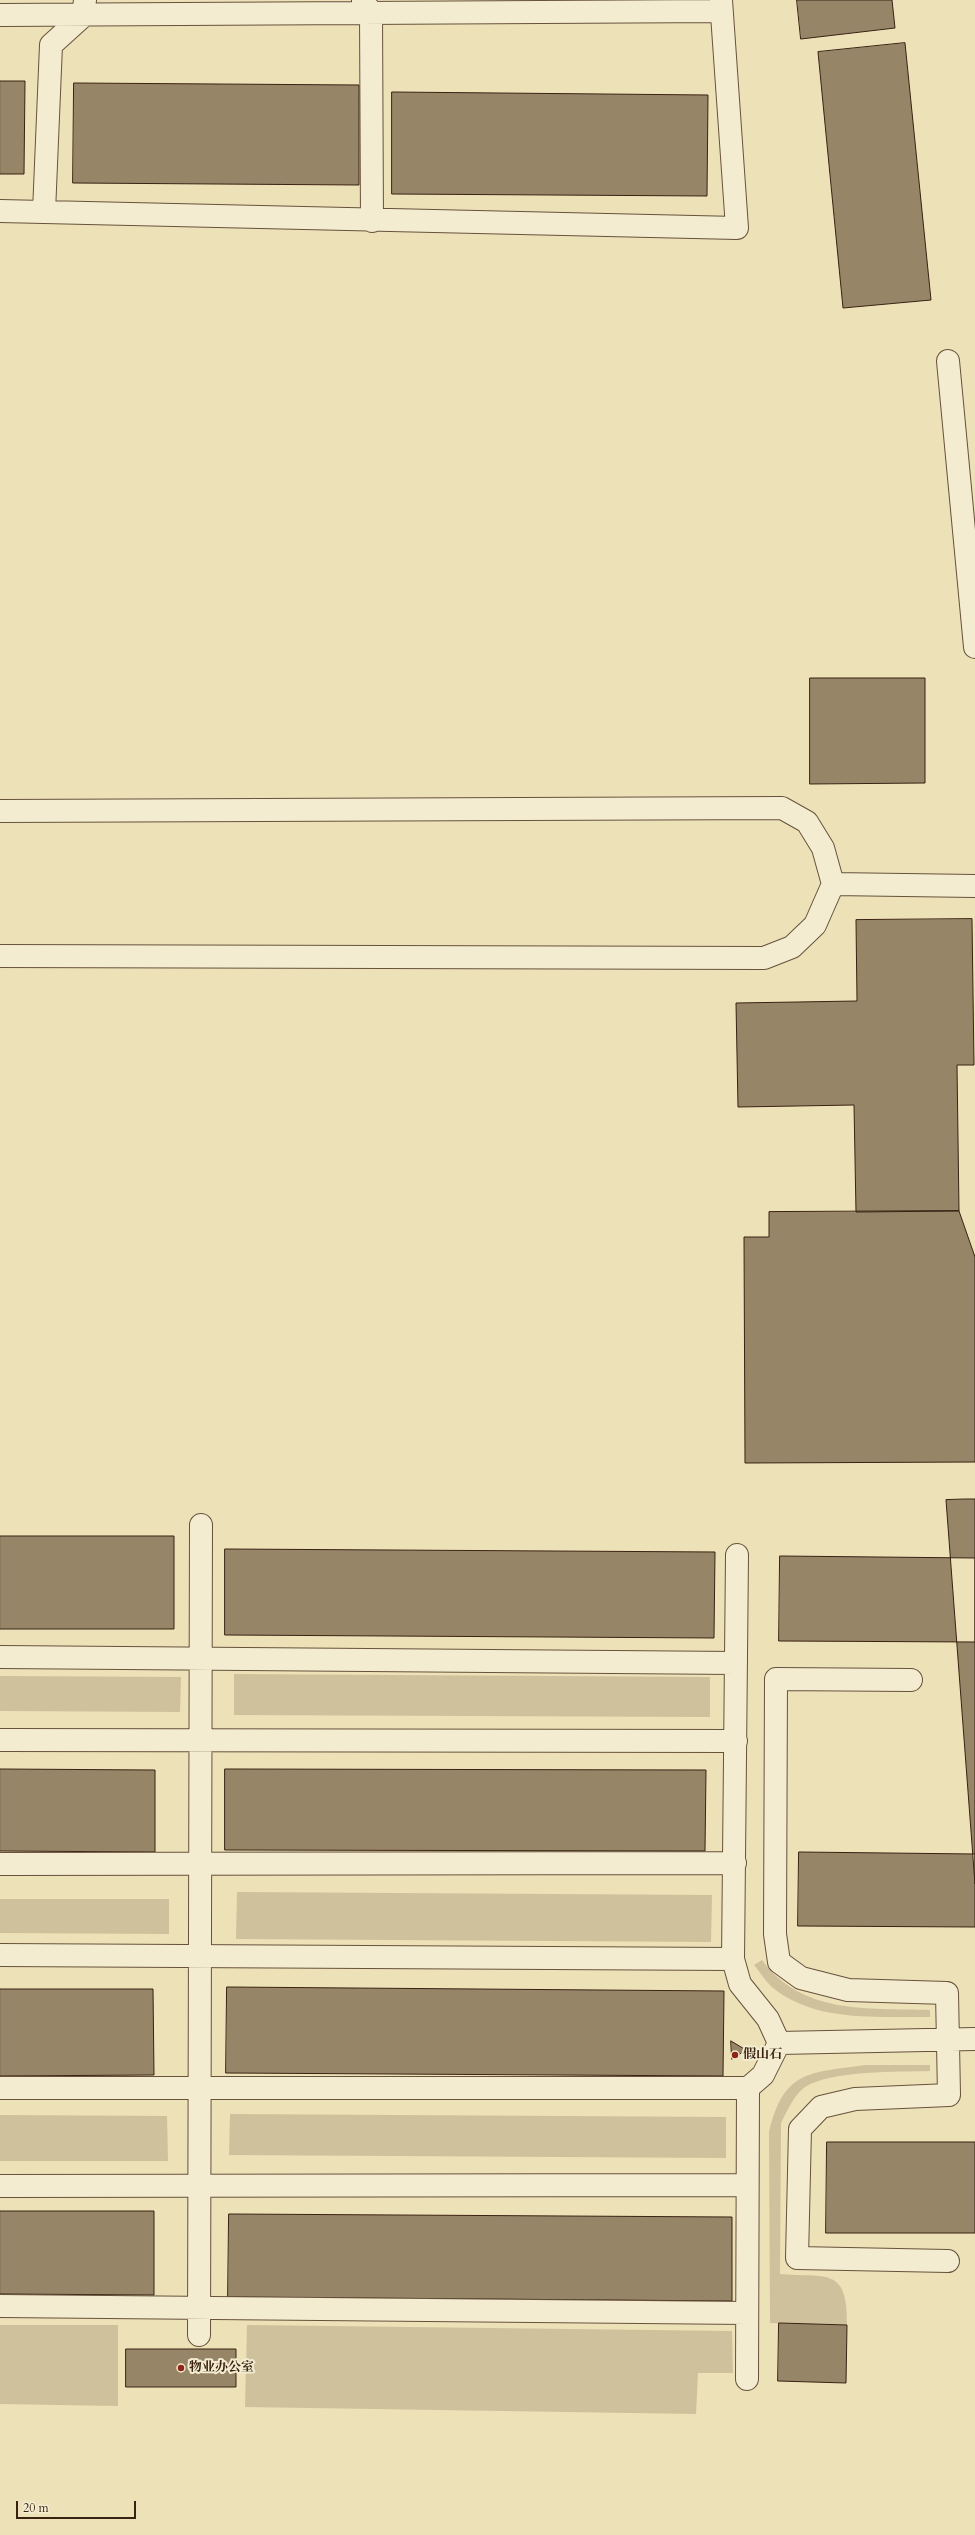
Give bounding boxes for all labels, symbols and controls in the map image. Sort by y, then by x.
place label: 假山石 [743,2047,782,2063]
marker: 假山石 [730,2050,740,2060]
place label: 物业办公室 [189,2360,254,2376]
marker: 物业办公室 [176,2363,186,2373]
scale bar [18,2493,138,2519]
text: 20 m [23,2500,49,2516]

